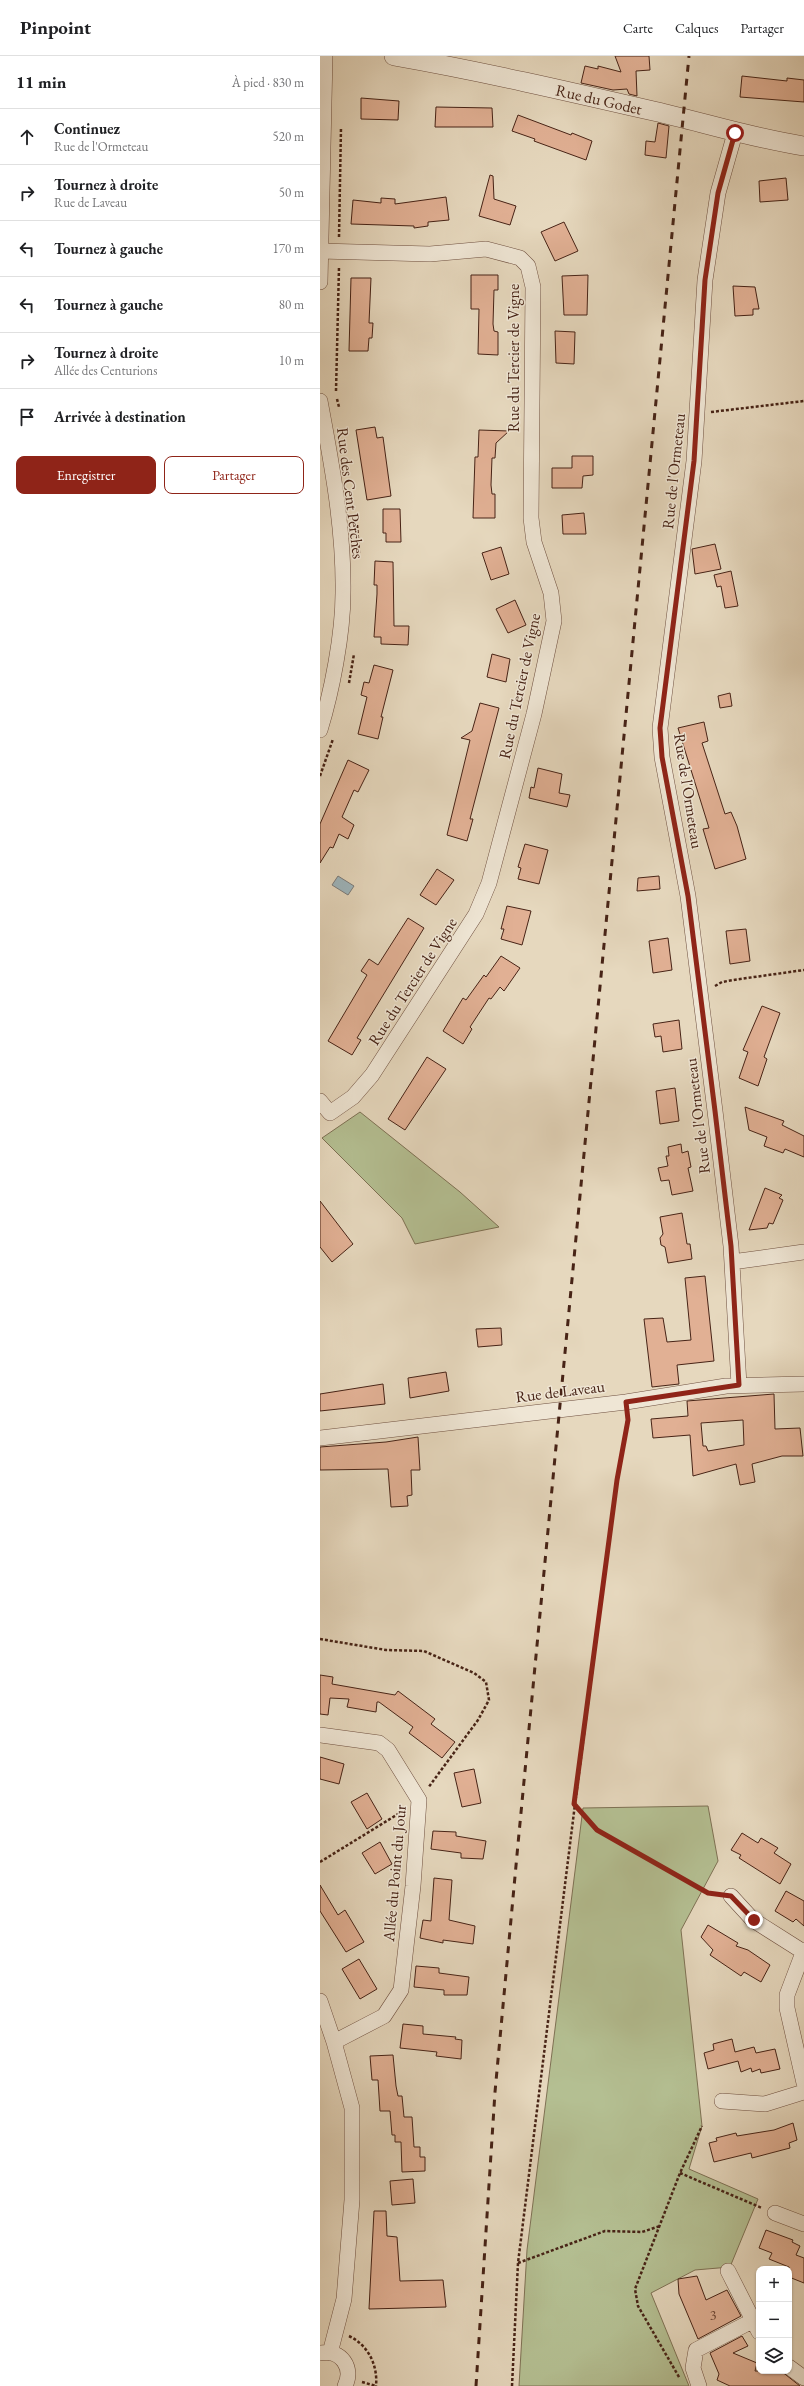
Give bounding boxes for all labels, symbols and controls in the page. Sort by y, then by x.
text: Pinpoint [20,15,91,40]
text: Carte [623,19,653,37]
text: Calques [675,19,719,37]
text: Partager [741,19,784,37]
text: 11 min [16,71,66,93]
text: À pied · 830 m [232,74,304,91]
street label: Rue du Godet [554,79,644,120]
text: Continuez [54,119,120,138]
route start [726,124,744,142]
icon: ahead [16,126,38,148]
text: 520 m [273,128,304,145]
text: Rue de l'Ormeteau [54,138,148,155]
text: Tournez à droite [54,175,158,194]
icon: right [16,182,38,204]
text: 50 m [279,184,304,201]
text: Rue de Laveau [54,194,127,211]
icon: left [16,238,38,260]
text: Tournez à gauche [54,239,163,258]
text: 170 m [273,240,304,257]
street label: Rue du Tercier de Vigne [503,284,524,432]
icon: left [16,294,38,316]
text: Tournez à gauche [54,295,163,314]
text: 80 m [279,296,304,313]
text: Tournez à droite [54,343,158,362]
icon: right [16,350,38,372]
text: 10 m [279,352,304,369]
text: Allée des Centurions [54,362,157,379]
icon: arrive [16,406,38,428]
text: Arrivée à destination [54,407,186,426]
street label: Rue de l'Ormeteau [657,412,690,530]
street label: Rue des Cent Perches [332,426,369,560]
button: Enregistrer [16,456,156,494]
button: Partager [164,456,304,494]
street label: Rue du Tercier de Vigne [494,611,545,761]
street label: Rue de l'Ormeteau [669,732,708,851]
street label: Rue du Tercier de Vigne [363,913,462,1049]
street label: Rue de l'Ormeteau [680,1056,715,1175]
street label: Rue de Laveau [514,1376,607,1407]
street label: Allée du Point du Jour [378,1803,411,1943]
route end [745,1911,763,1929]
map controls [756,2266,792,2374]
button: + [756,2266,792,2302]
button: − [756,2302,792,2338]
house number: 3 [710,2306,717,2324]
button: layers [756,2338,792,2374]

